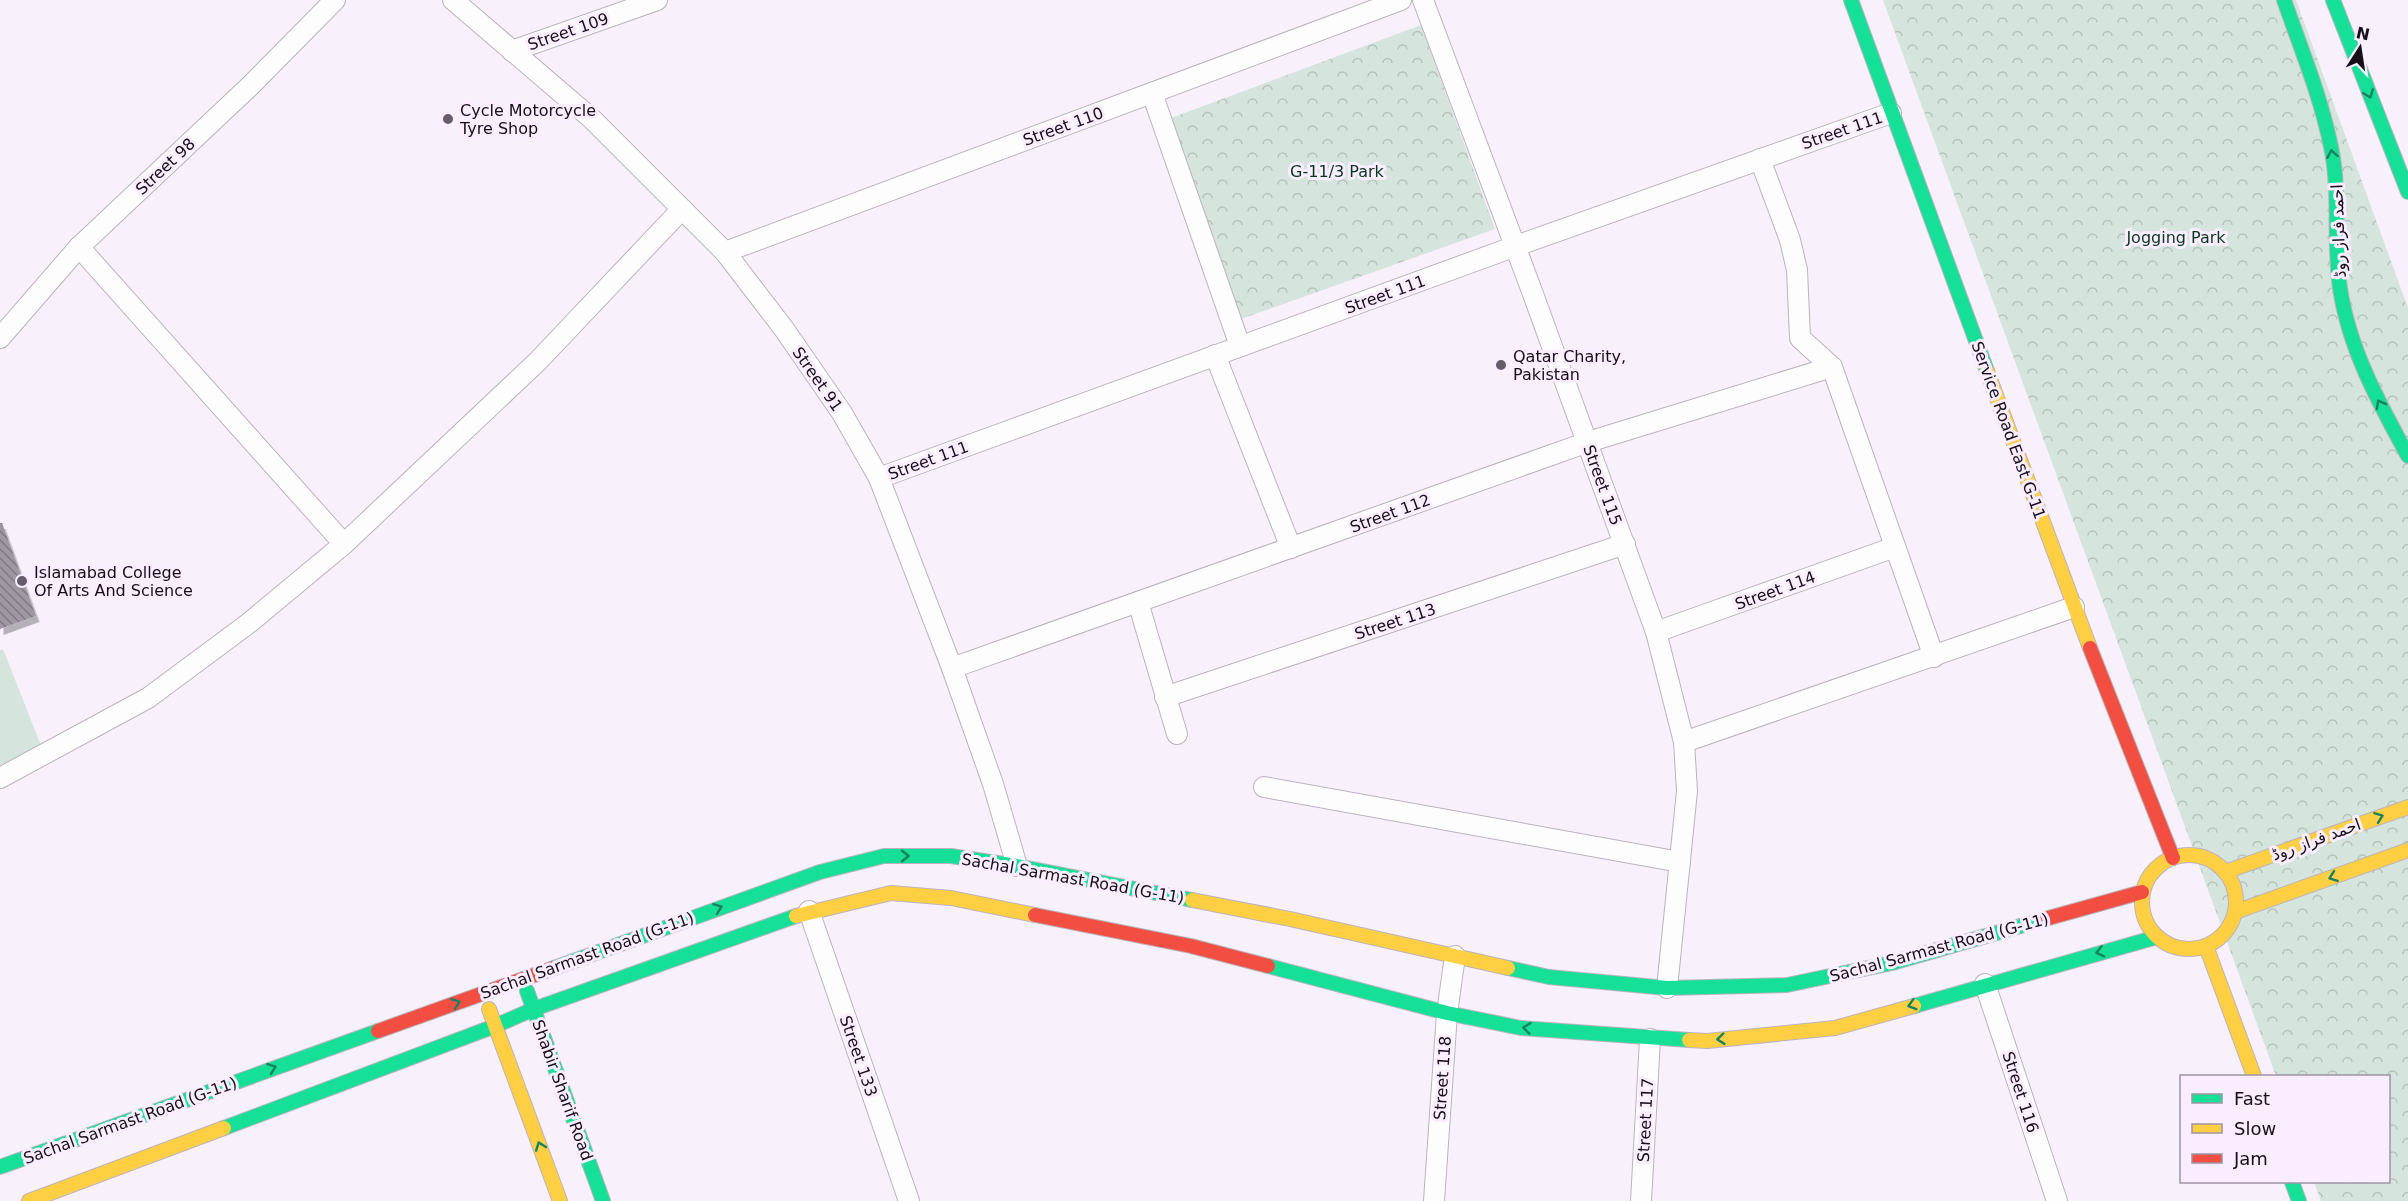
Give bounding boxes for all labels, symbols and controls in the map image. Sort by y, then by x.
street label: Street 109 [525,9,611,54]
north arrow [2330,18,2390,78]
text: N [2354,23,2372,45]
one-way arrow [2362,88,2374,99]
place label: Cycle Motorcycle Tyre Shop [459,101,596,138]
street label: Street 110 [1020,103,1106,150]
street label: Street 111 [1799,108,1885,153]
marker: Cycle Motorcycle Tyre Shop [441,112,455,126]
street label: Street 98 [132,134,199,199]
one-way arrow [2326,149,2339,159]
park label: G-11/3 Park [1290,162,1385,181]
street label: احمد فراز روڈ [2327,184,2351,278]
park label: Jogging Park [2125,228,2226,247]
street label: Street 111 [1342,271,1428,318]
street label: Service Road East G-11 [1968,339,2050,522]
street label: Street 91 [789,344,847,415]
place label: Qatar Charity, Pakistan [1513,347,1626,384]
marker: Qatar Charity, Pakistan [1494,358,1508,372]
one-way arrow [2376,400,2387,411]
street label: Street 111 [885,437,971,484]
street label: Street 115 [1579,442,1626,528]
street label: Street 112 [1347,490,1433,537]
place label: Islamabad College Of Arts And Science [34,563,193,600]
street label: Street 114 [1732,567,1818,614]
marker: Islamabad College Of Arts And Science [15,574,29,588]
street label: Street 113 [1352,599,1438,644]
one-way arrow [2373,812,2384,825]
street label: احمد فراز روڈ [2269,815,2364,865]
one-way arrow [901,850,910,862]
street label: Sachal Sarmast Road (G-11) [960,850,1186,907]
one-way arrow [2328,870,2339,883]
one-way arrow [712,903,723,915]
street label: Sachal Sarmast Road (G-11) [478,908,697,1003]
street label: Sachal Sarmast Road (G-11) [1828,909,2051,986]
one-way arrow [2095,945,2106,957]
one-way arrow [450,997,461,1010]
one-way arrow [1907,998,1918,1010]
street label: Street 133 [836,1013,881,1099]
street label: Shabir Sharif Road [528,1017,597,1163]
one-way arrow [1522,1023,1531,1035]
one-way arrow [1717,1032,1726,1045]
street label: Street 118 [1430,1035,1455,1121]
street label: Street 116 [1998,1049,2043,1135]
one-way arrow [266,1063,277,1076]
street label: Sachal Sarmast Road (G-11) [21,1073,240,1168]
legend [2180,1075,2390,1183]
street label: Street 117 [1634,1077,1657,1163]
text: Fast [2234,1088,2270,1109]
text: Slow [2234,1118,2276,1139]
one-way arrow [534,1141,547,1152]
text: Jam [2233,1148,2268,1169]

